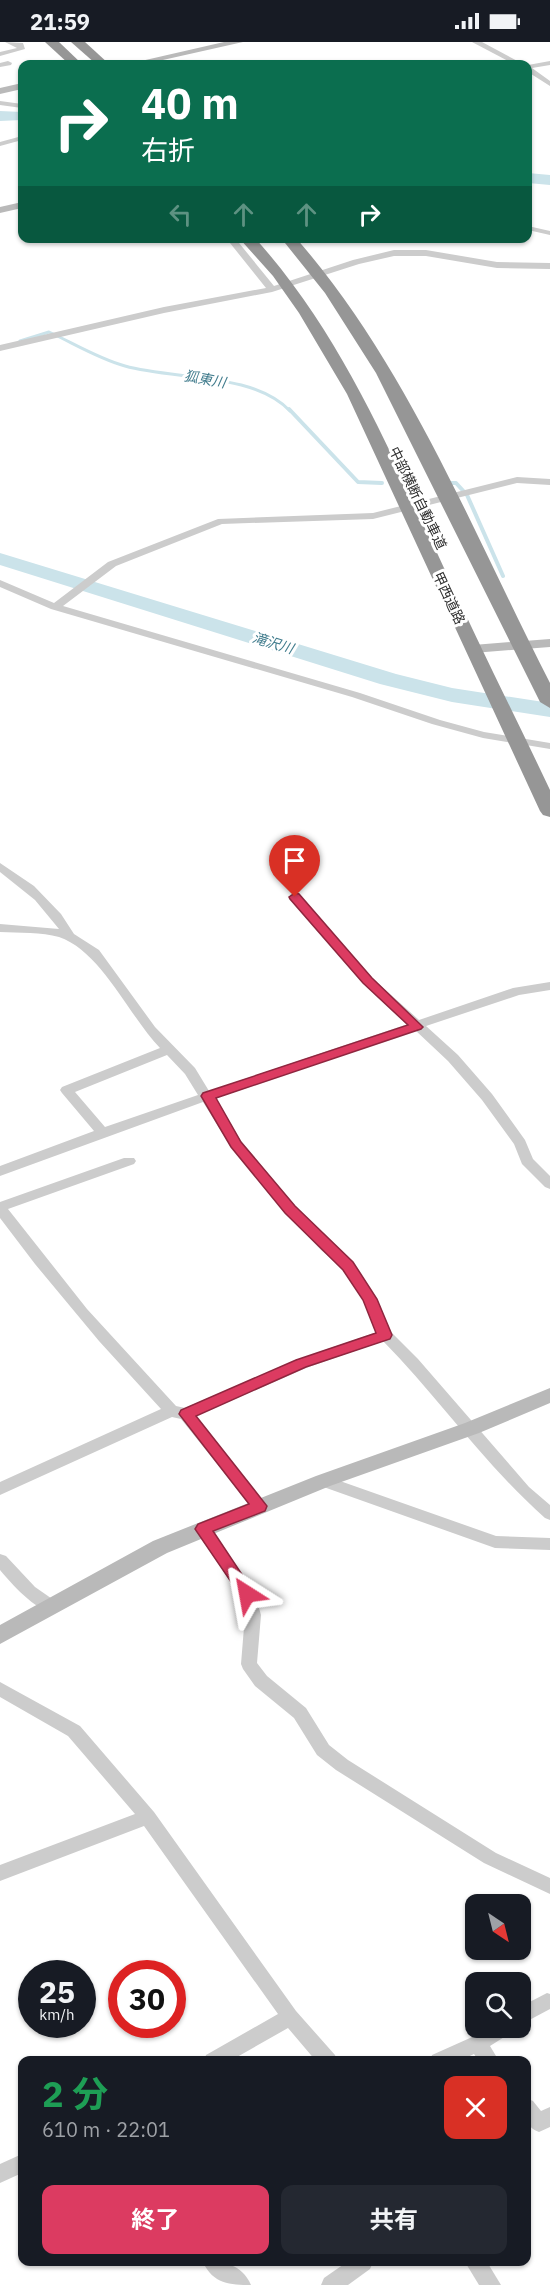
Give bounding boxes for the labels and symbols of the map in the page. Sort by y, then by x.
water label: 狐東川 [183,366,229,392]
street label: 中部横断自動車道 [385,444,451,552]
street label: 甲西道路 [429,569,469,627]
water label: 滝沢川 [250,628,298,658]
pin [269,835,320,897]
position arrow [215,1562,279,1626]
north arrow [465,1894,531,1960]
speed limit sign: 30 [108,1960,186,2038]

